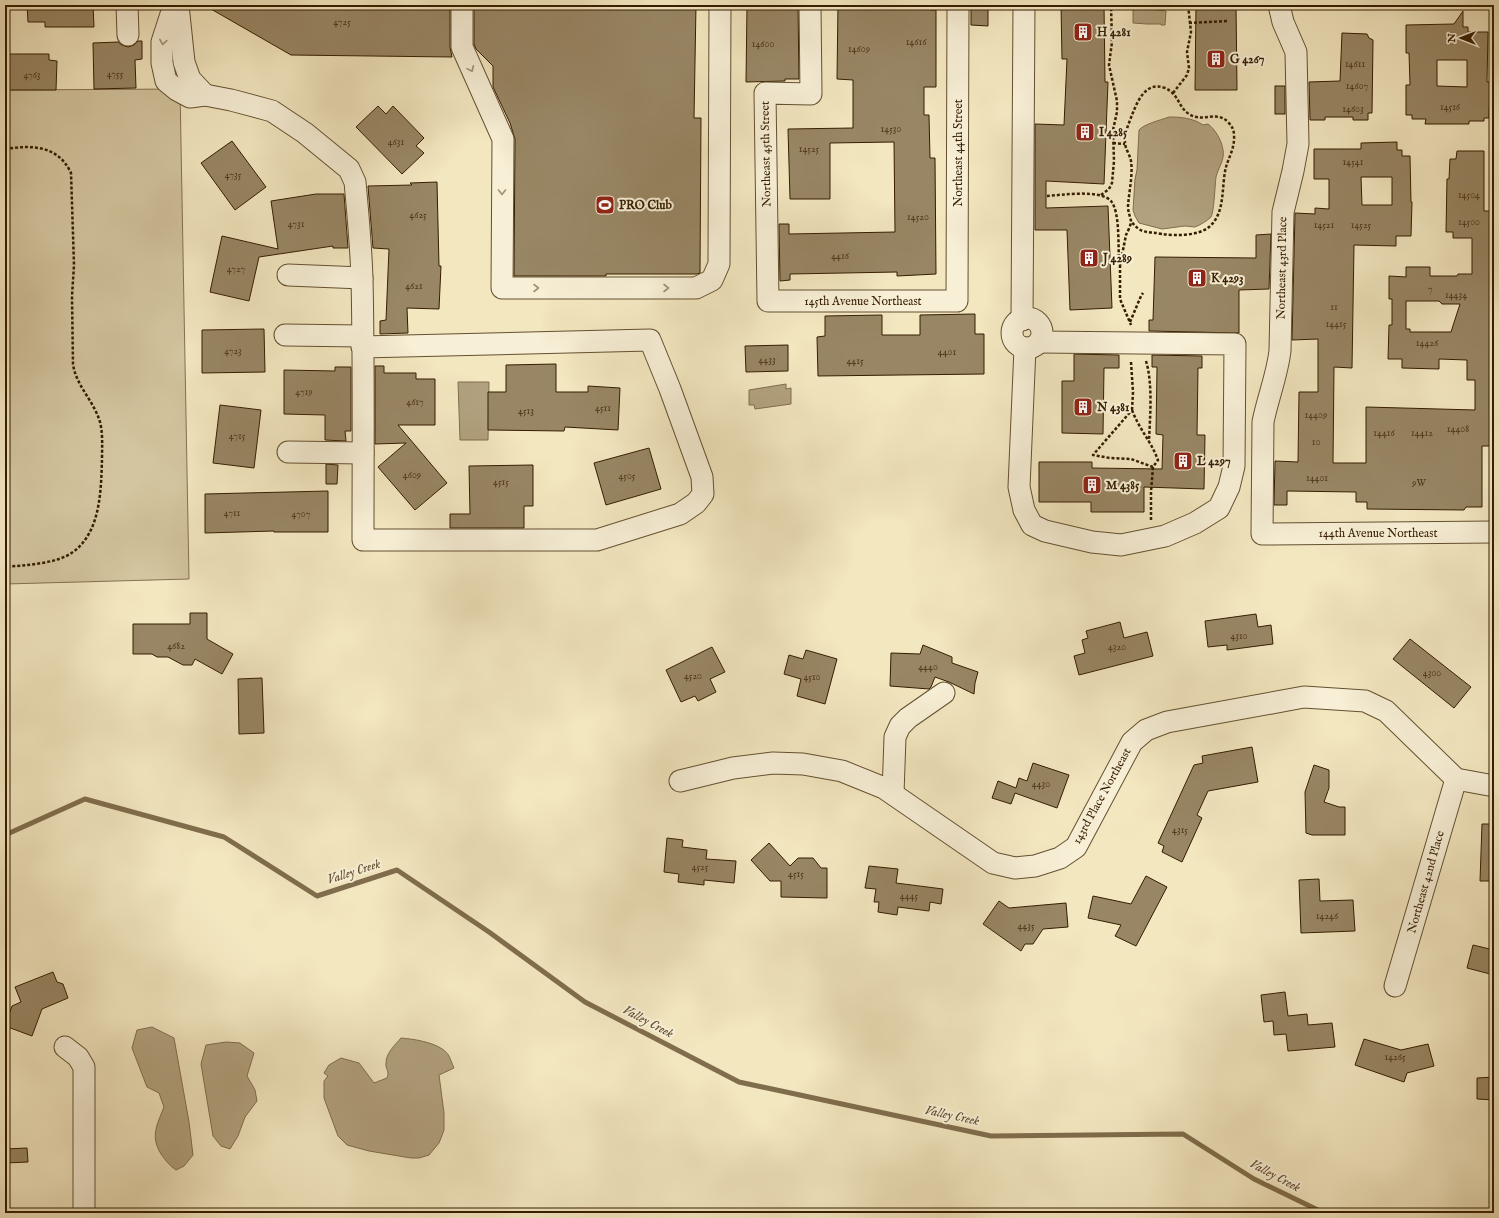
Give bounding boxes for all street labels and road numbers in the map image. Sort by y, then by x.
street label: Northeast 44th Street [951,99,966,207]
street label: Northeast 45th Street [758,101,774,207]
street label: Northeast 43rd Place [1274,216,1290,320]
street label: 145th Avenue Northeast [804,294,922,309]
street label: 144th Avenue Northeast [1318,526,1438,541]
street label: 143rd Place Northeast [1069,745,1135,847]
street label: Northeast 42nd Place [1404,829,1448,935]

